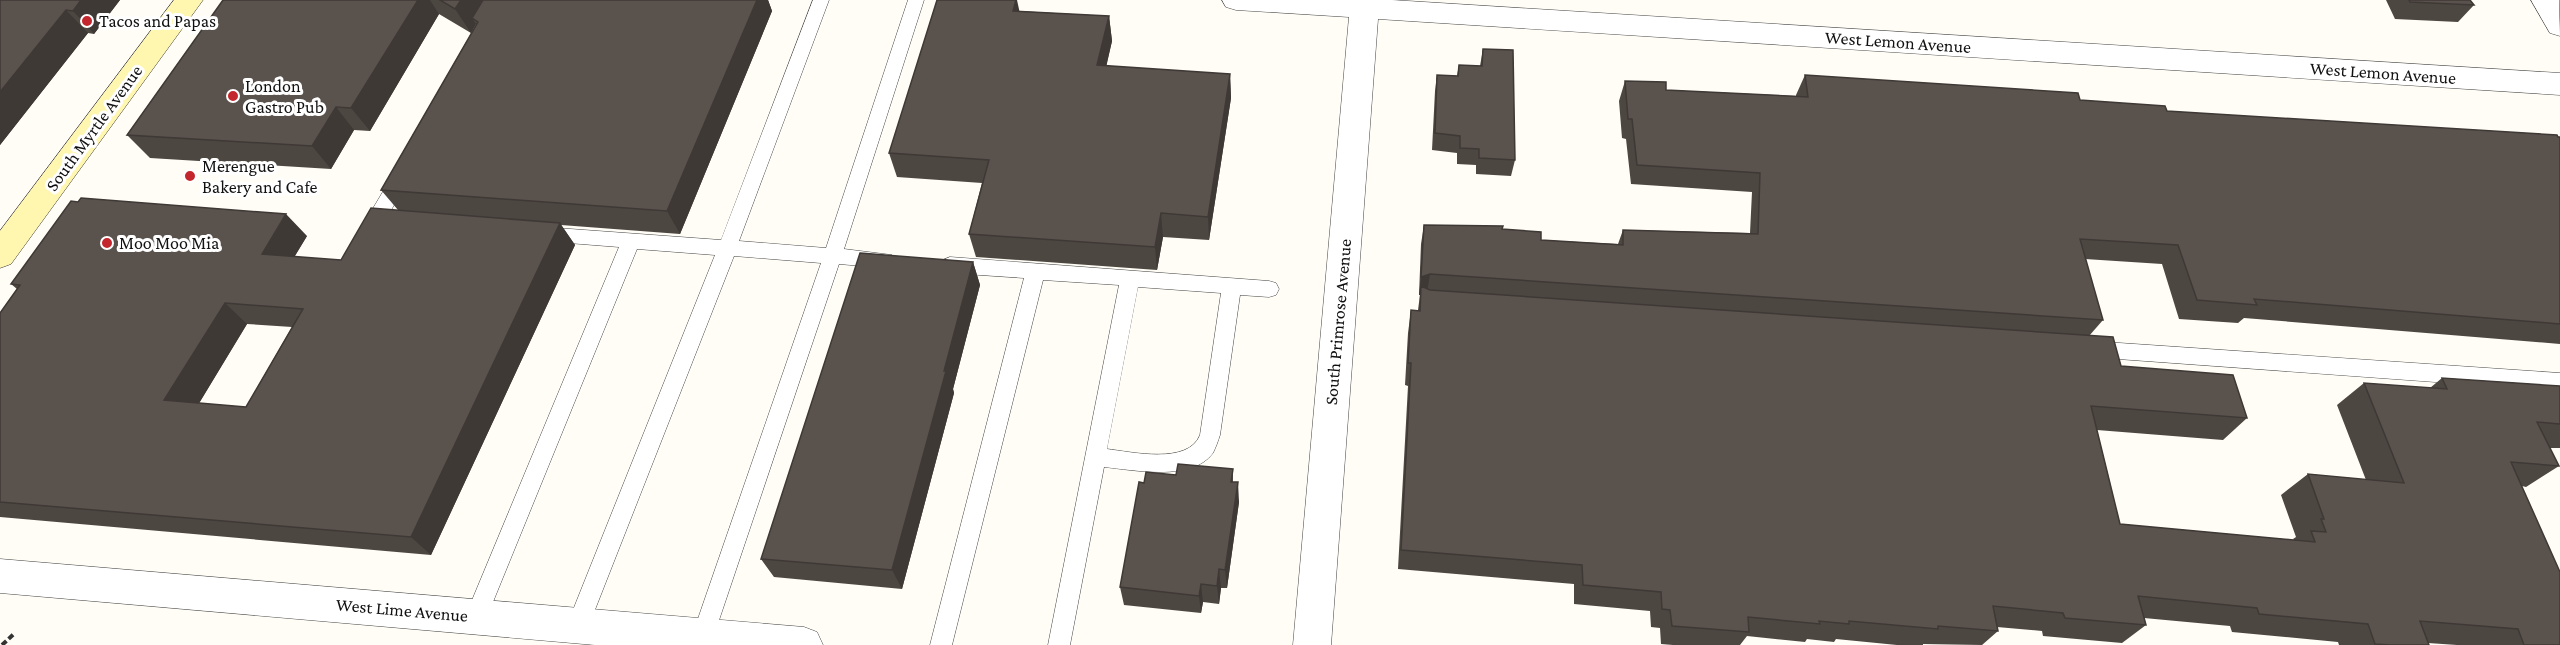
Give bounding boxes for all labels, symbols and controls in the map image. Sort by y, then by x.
place label: Tacos and Papas [99,11,216,31]
marker: Tacos and Papas [80,14,94,28]
street label: West Lemon Avenue [1824,27,1972,57]
street label: West Lemon Avenue [2309,58,2457,88]
street label: South Myrtle Avenue [42,61,146,195]
place label: London Gastro Pub [245,76,324,117]
marker: London Gastro Pub [226,89,240,103]
place label: Merengue Bakery and Cafe [202,156,318,197]
marker: Merengue Bakery and Cafe [183,169,197,183]
place label: Moo Moo Mia [119,233,219,253]
marker: Moo Moo Mia [100,236,114,250]
street label: South Primrose Avenue [1321,238,1355,406]
street label: West Lime Avenue [335,594,469,626]

